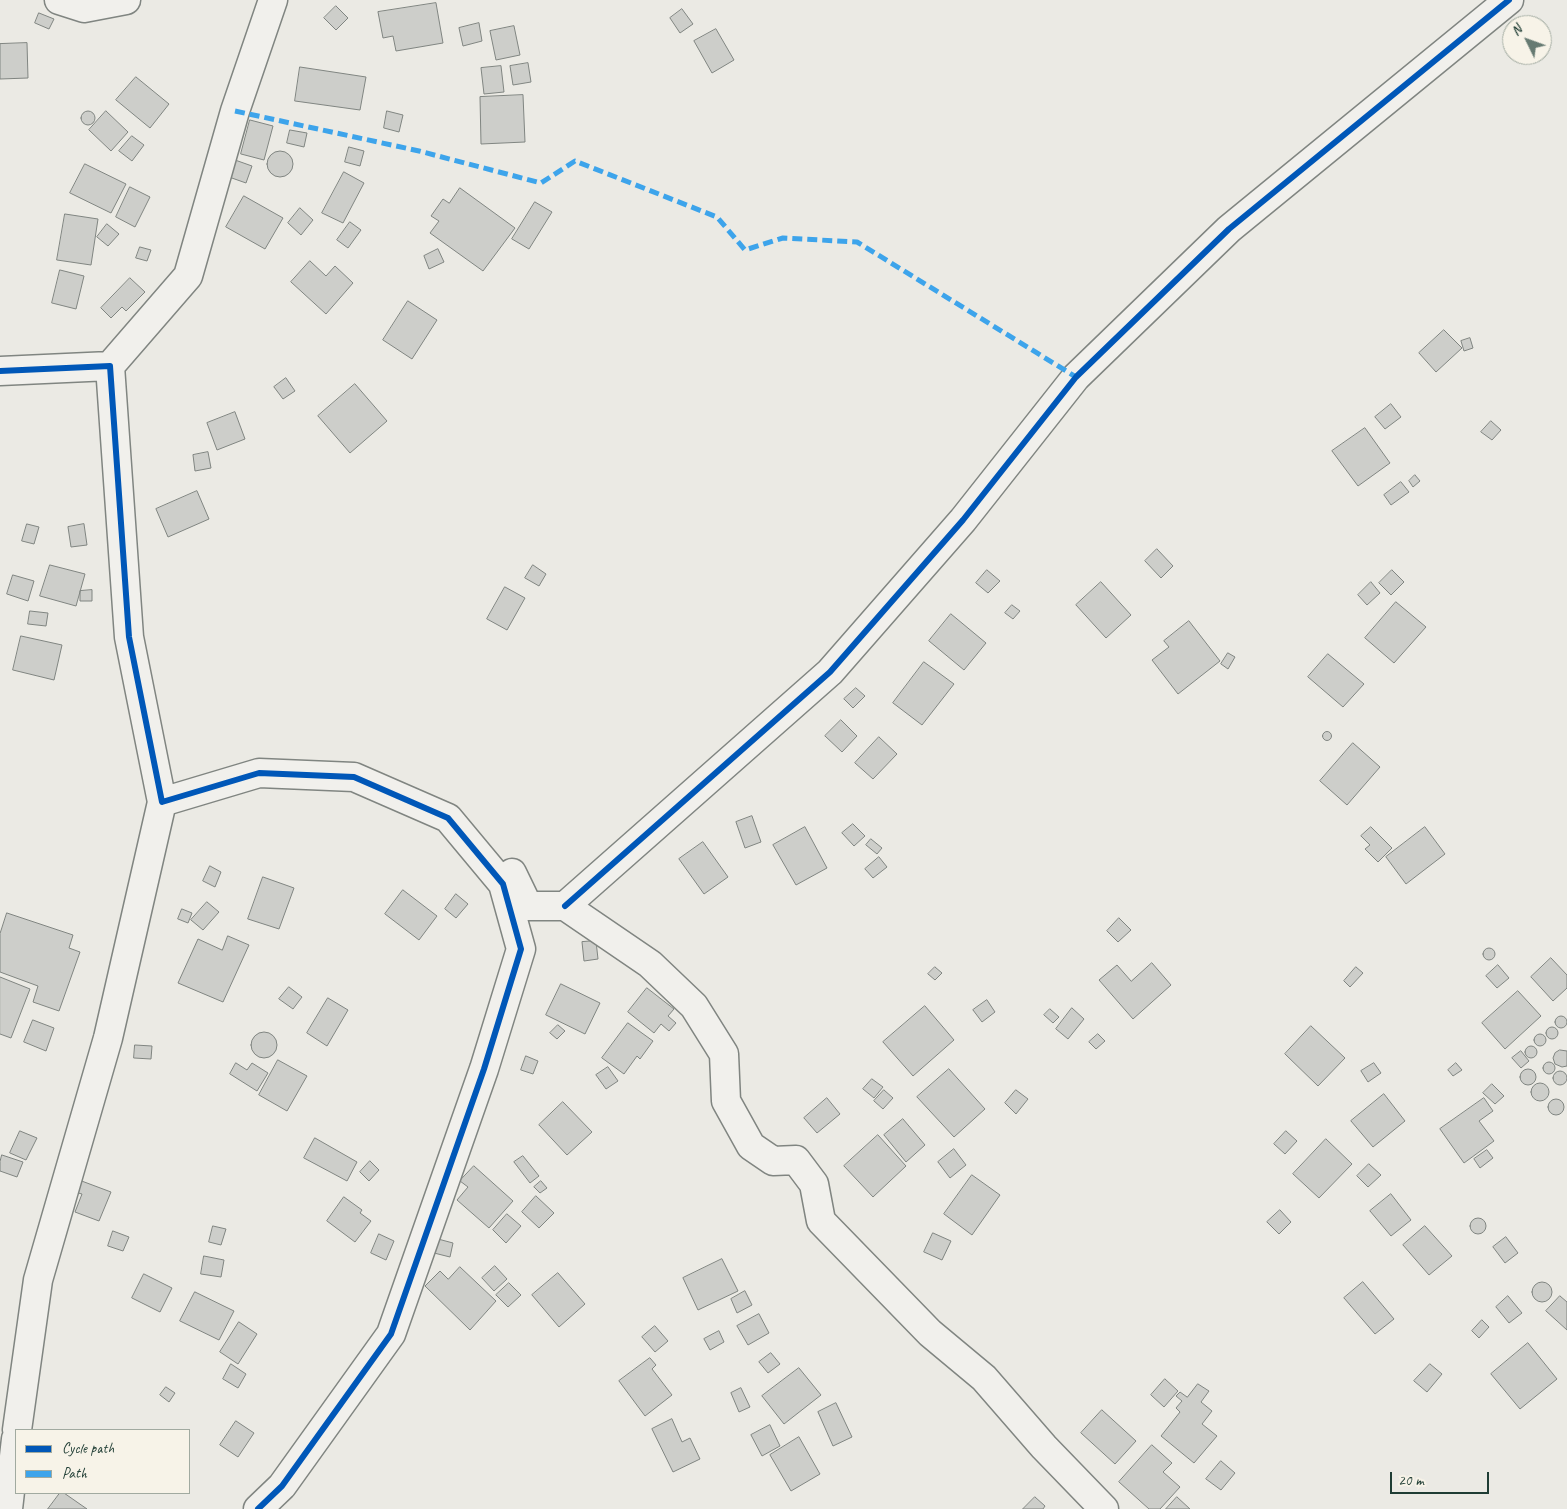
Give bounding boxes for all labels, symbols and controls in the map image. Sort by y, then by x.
north arrow [1502,15,1552,65]
text: N [1507,21,1525,39]
legend [15,1429,190,1494]
text: Cycle path [62,1439,114,1458]
scale bar [1392,1462,1491,1494]
text: Path [62,1464,87,1483]
text: 20 m [1398,1471,1424,1490]

